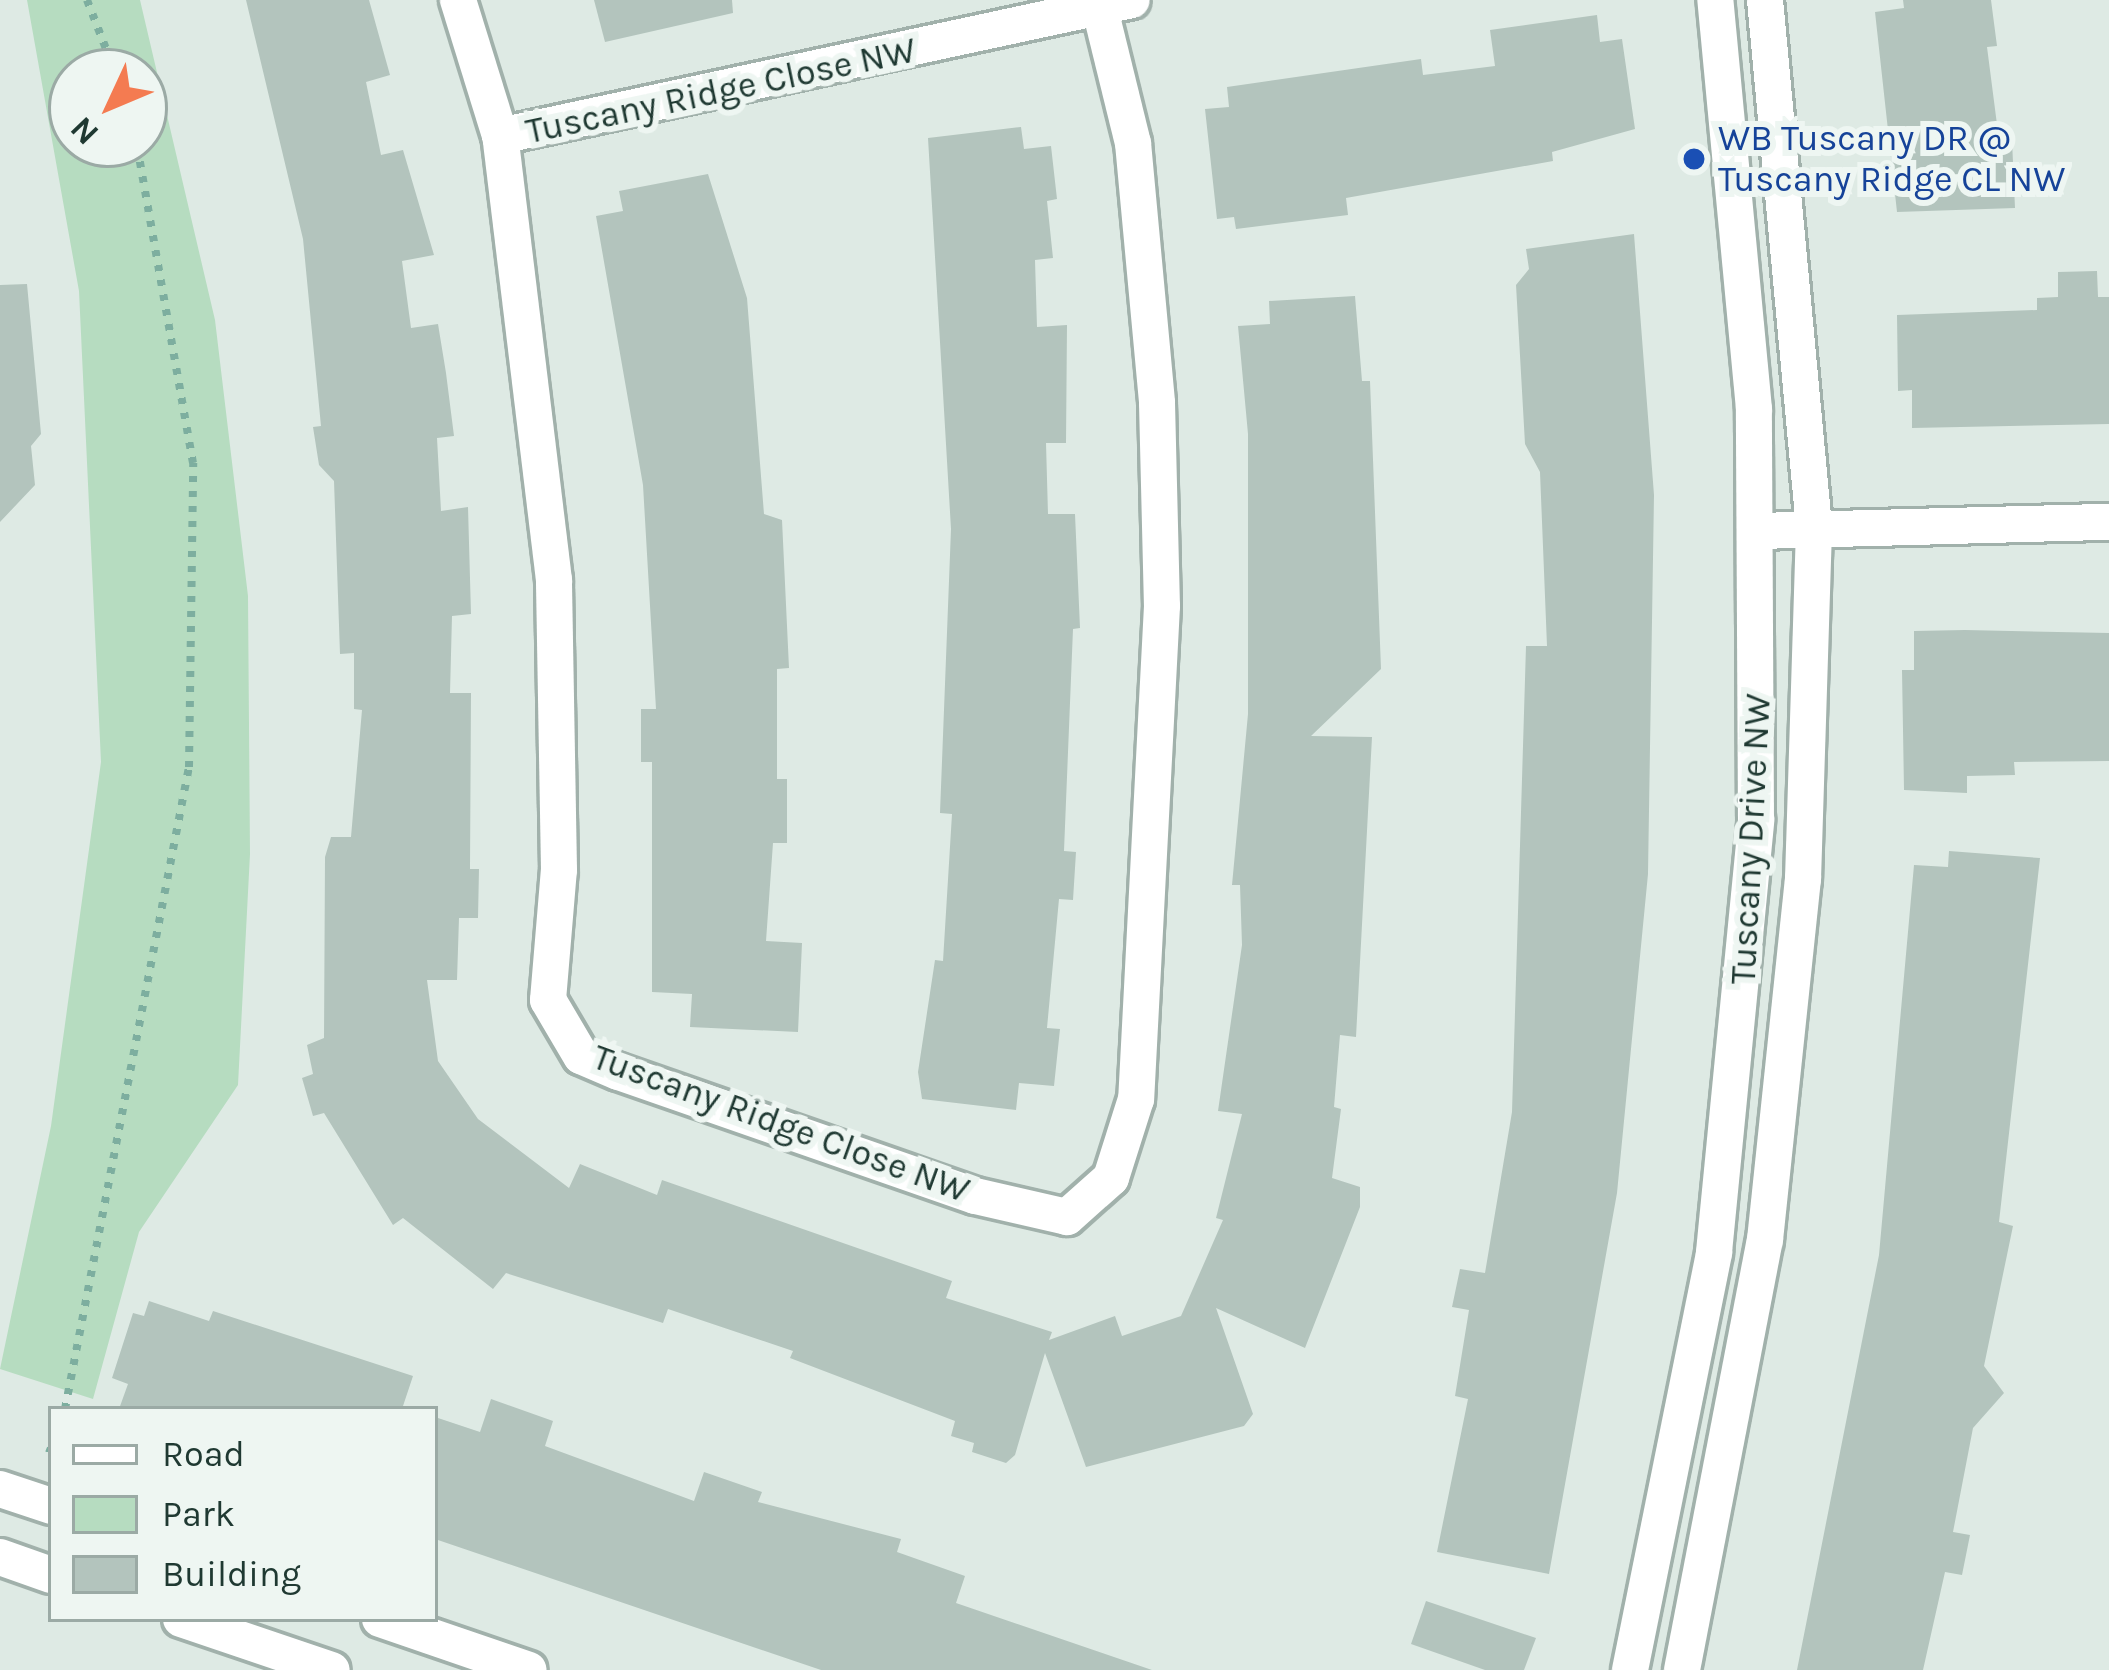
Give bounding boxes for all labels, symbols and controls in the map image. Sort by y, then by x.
street label: Tuscany Ridge Close NW [522,29,920,153]
north arrow [48,48,168,168]
text: N [62,109,106,153]
place label: WB Tuscany DR @ Tuscany Ridge CL NW [1718,116,2065,201]
marker: WB Tuscany DR @ Tuscany Ridge CL NW [1681,146,1707,172]
street label: Tuscany Drive NW [1722,693,1780,985]
street label: Tuscany Ridge Close NW [587,1036,975,1212]
legend [48,1406,438,1622]
text: Road [162,1433,245,1475]
text: Park [162,1493,235,1535]
text: Building [162,1553,301,1595]

